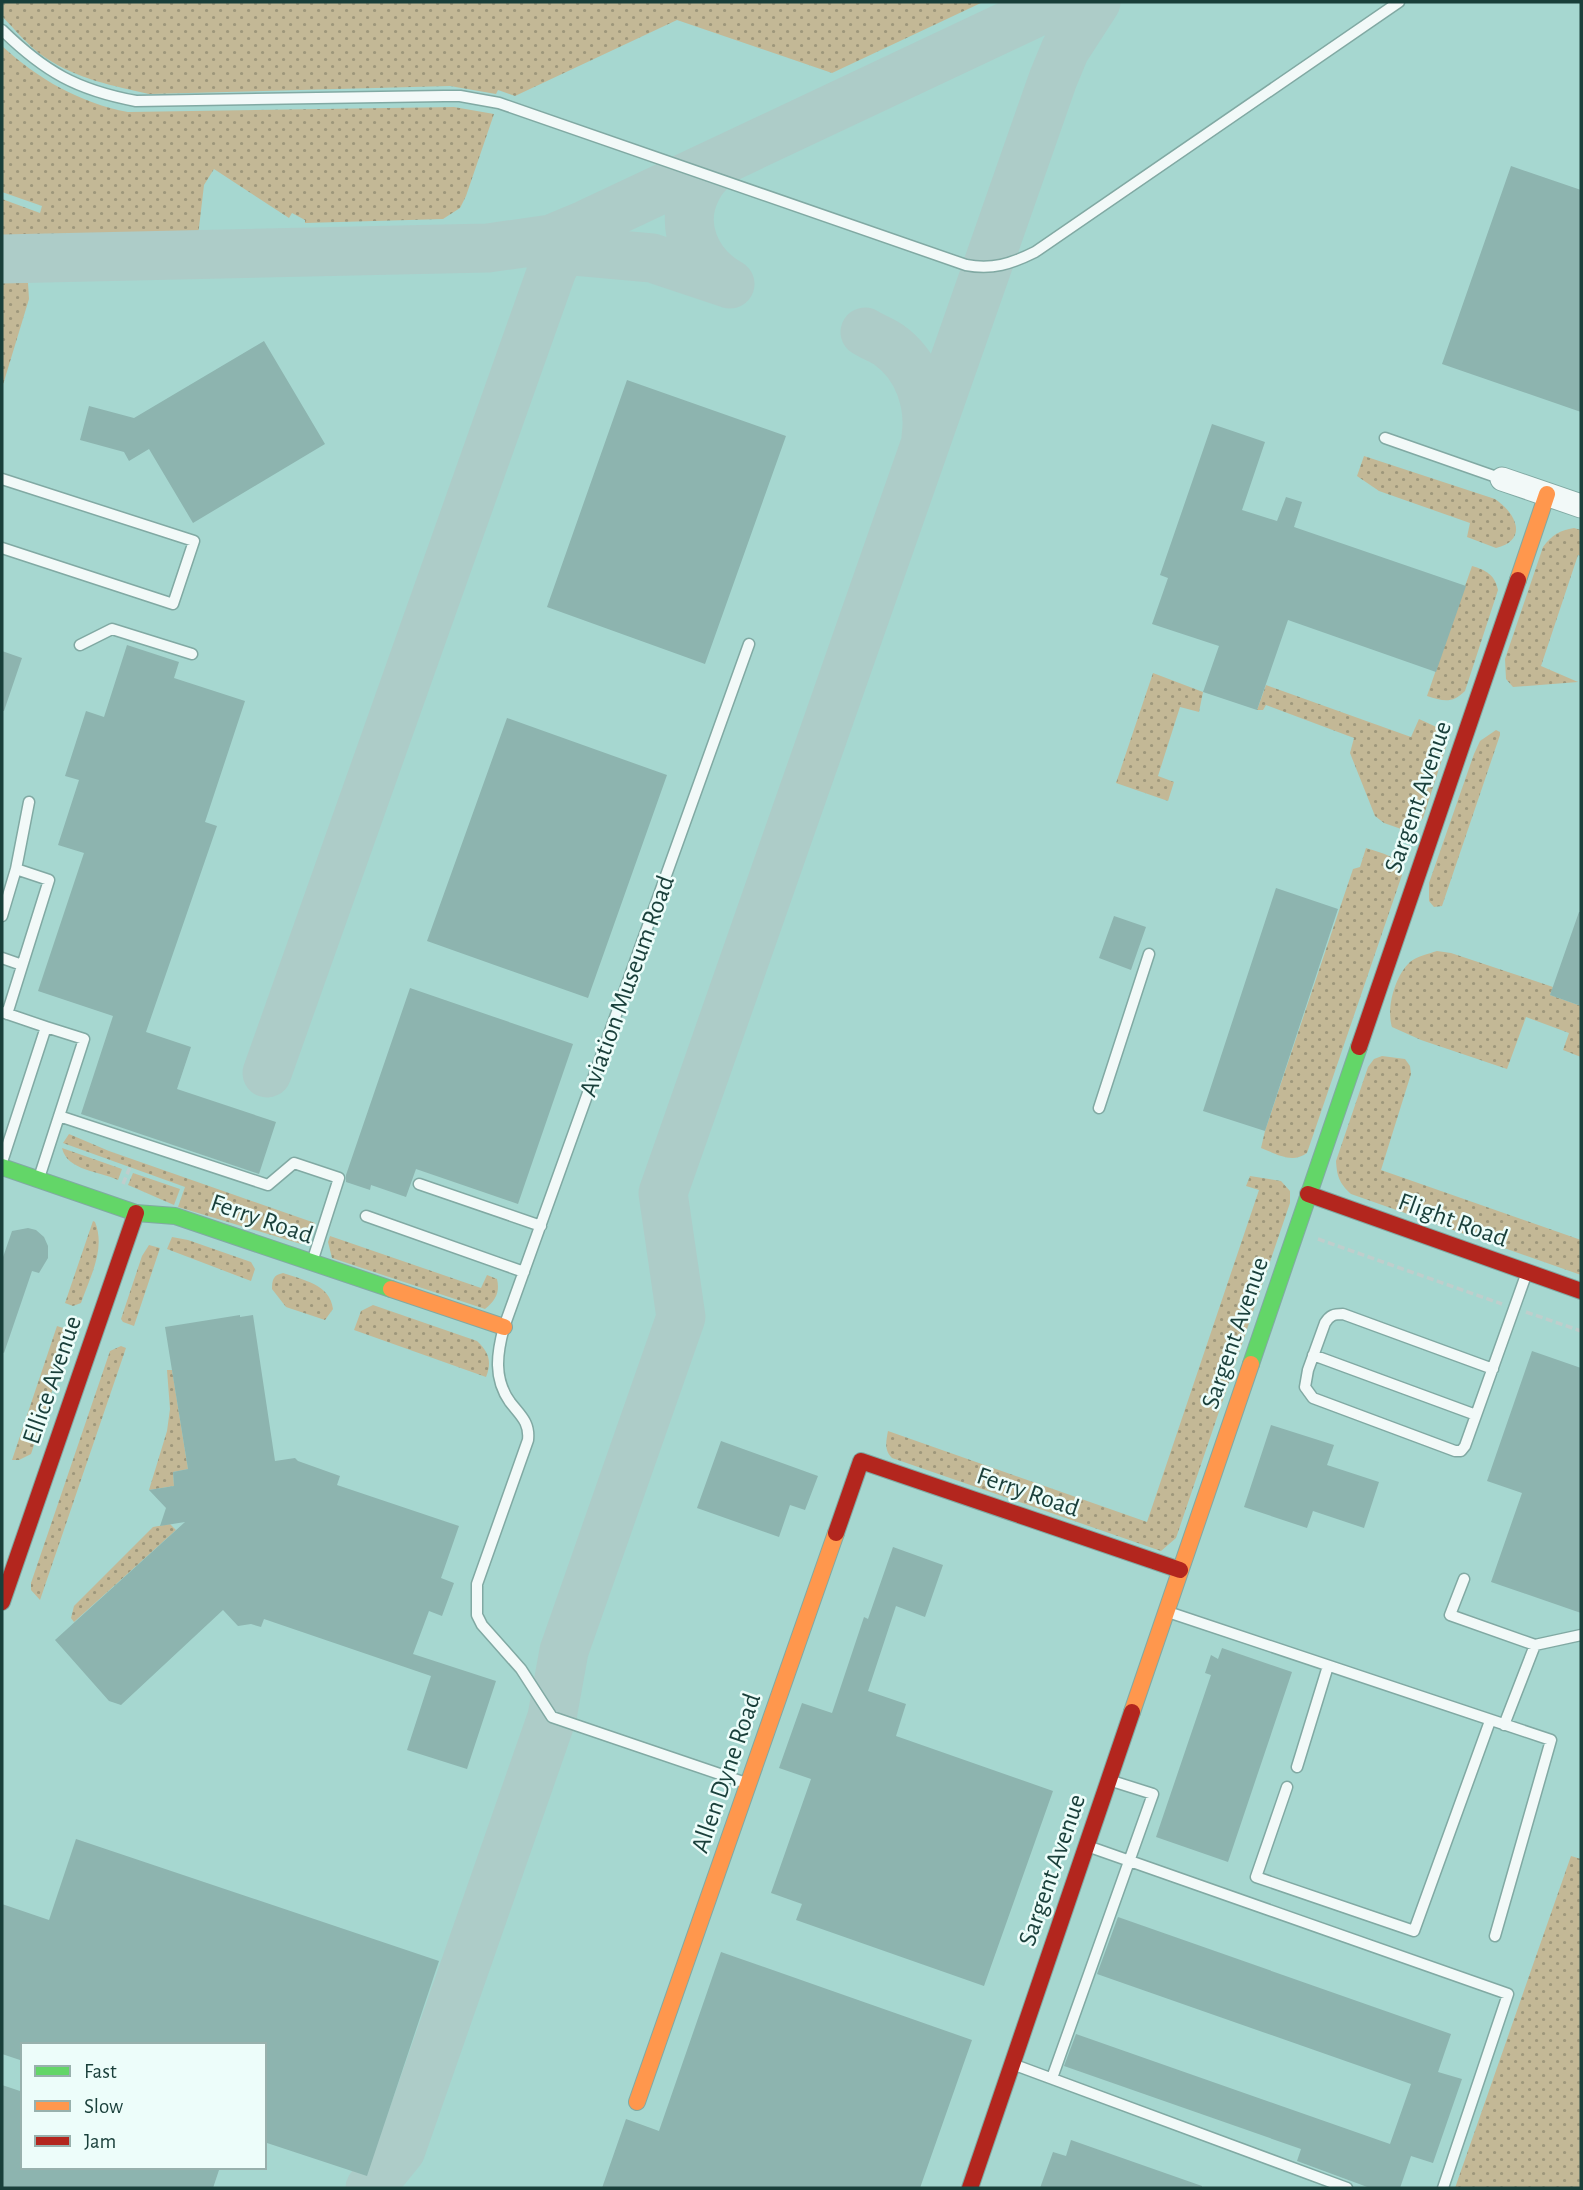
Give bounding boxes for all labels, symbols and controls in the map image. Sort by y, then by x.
street label: Sargent Avenue [1380,718,1456,876]
street label: Aviation Museum Road [575,872,679,1100]
street label: Flight Road [1395,1188,1511,1252]
street label: Ferry Road [207,1189,317,1249]
street label: Sargent Avenue [1197,1254,1273,1412]
street label: Ellice Avenue [18,1313,86,1447]
street label: Ferry Road [973,1462,1083,1522]
street label: Allen Dyne Road [687,1690,765,1856]
street label: Sargent Avenue [1014,1791,1090,1949]
legend [21,2043,266,2169]
text: Fast [84,2061,117,2082]
text: Slow [84,2096,123,2117]
text: Jam [84,2131,116,2152]

